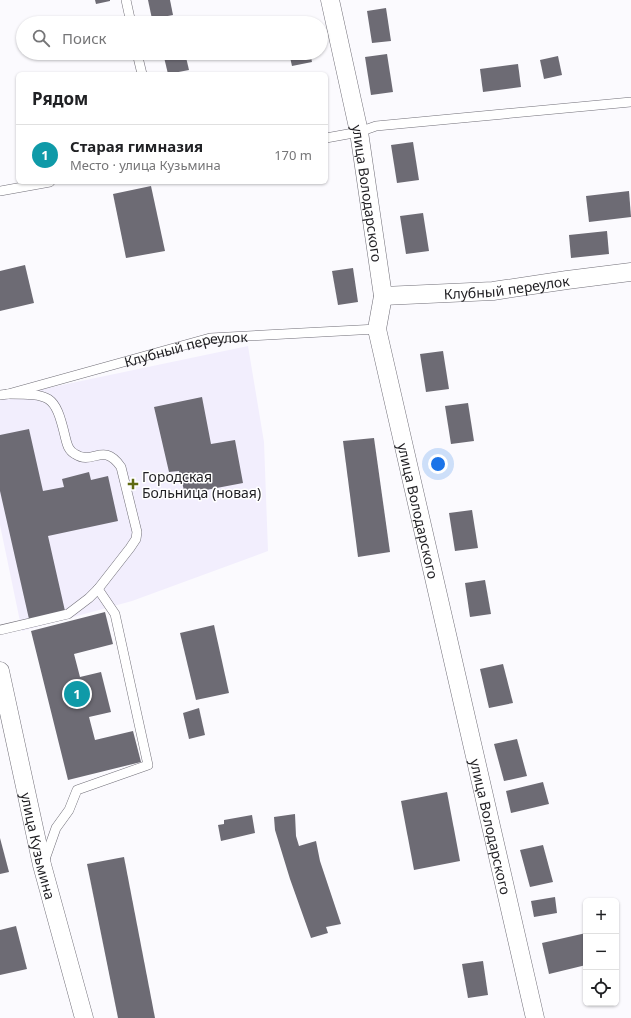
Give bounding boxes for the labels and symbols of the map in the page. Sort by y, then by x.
street label: улица Володарского [348,123,387,263]
street label: Клубный переулок [443,270,571,303]
street label: Клубный переулок [122,326,249,371]
street label: улица Володарского [394,441,443,581]
your location [428,454,448,474]
place label: Городская Больница (новая) [142,467,261,502]
marker: Городская Больница (новая) [127,478,139,490]
pin: 1 [64,679,90,709]
street label: улица Володарского [466,757,516,896]
street label: улица Кузьмина [17,790,60,902]

